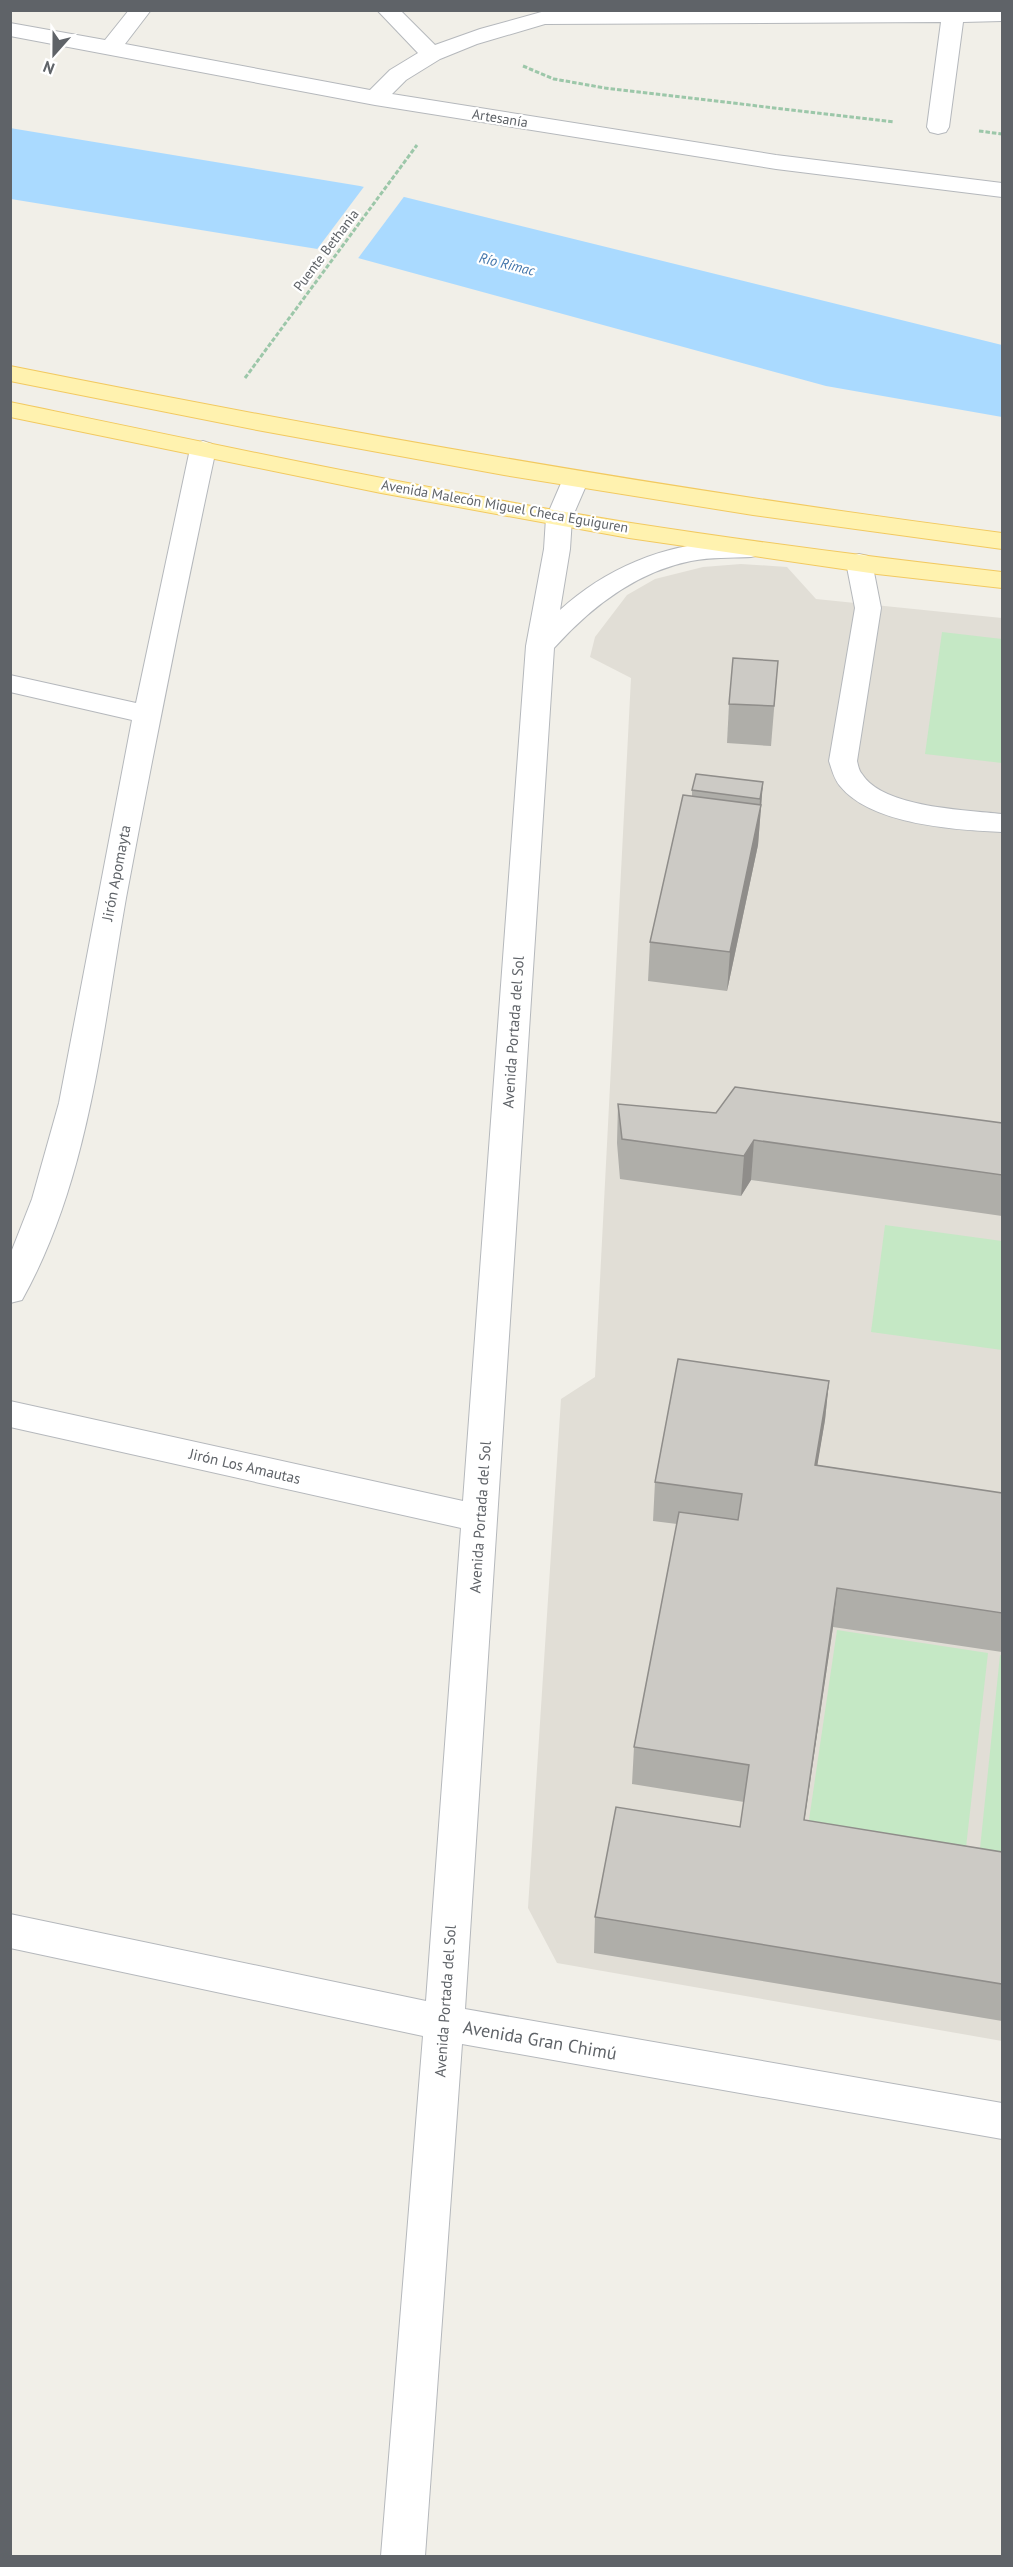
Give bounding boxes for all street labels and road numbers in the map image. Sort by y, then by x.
street label: Artesanía [471,105,529,131]
street label: Puente Bethania [289,205,363,295]
street label: Avenida Malecón Miguel Checa Eguiguren [380,475,630,537]
street label: Jirón Apomayta [97,823,135,924]
street label: Avenida Portada del Sol [498,955,528,1109]
street label: Avenida Portada del Sol [465,1440,495,1594]
street label: Jirón Los Amautas [186,1444,303,1488]
street label: Avenida Portada del Sol [430,1924,460,2078]
street label: Avenida Gran Chimú [461,2015,619,2065]

